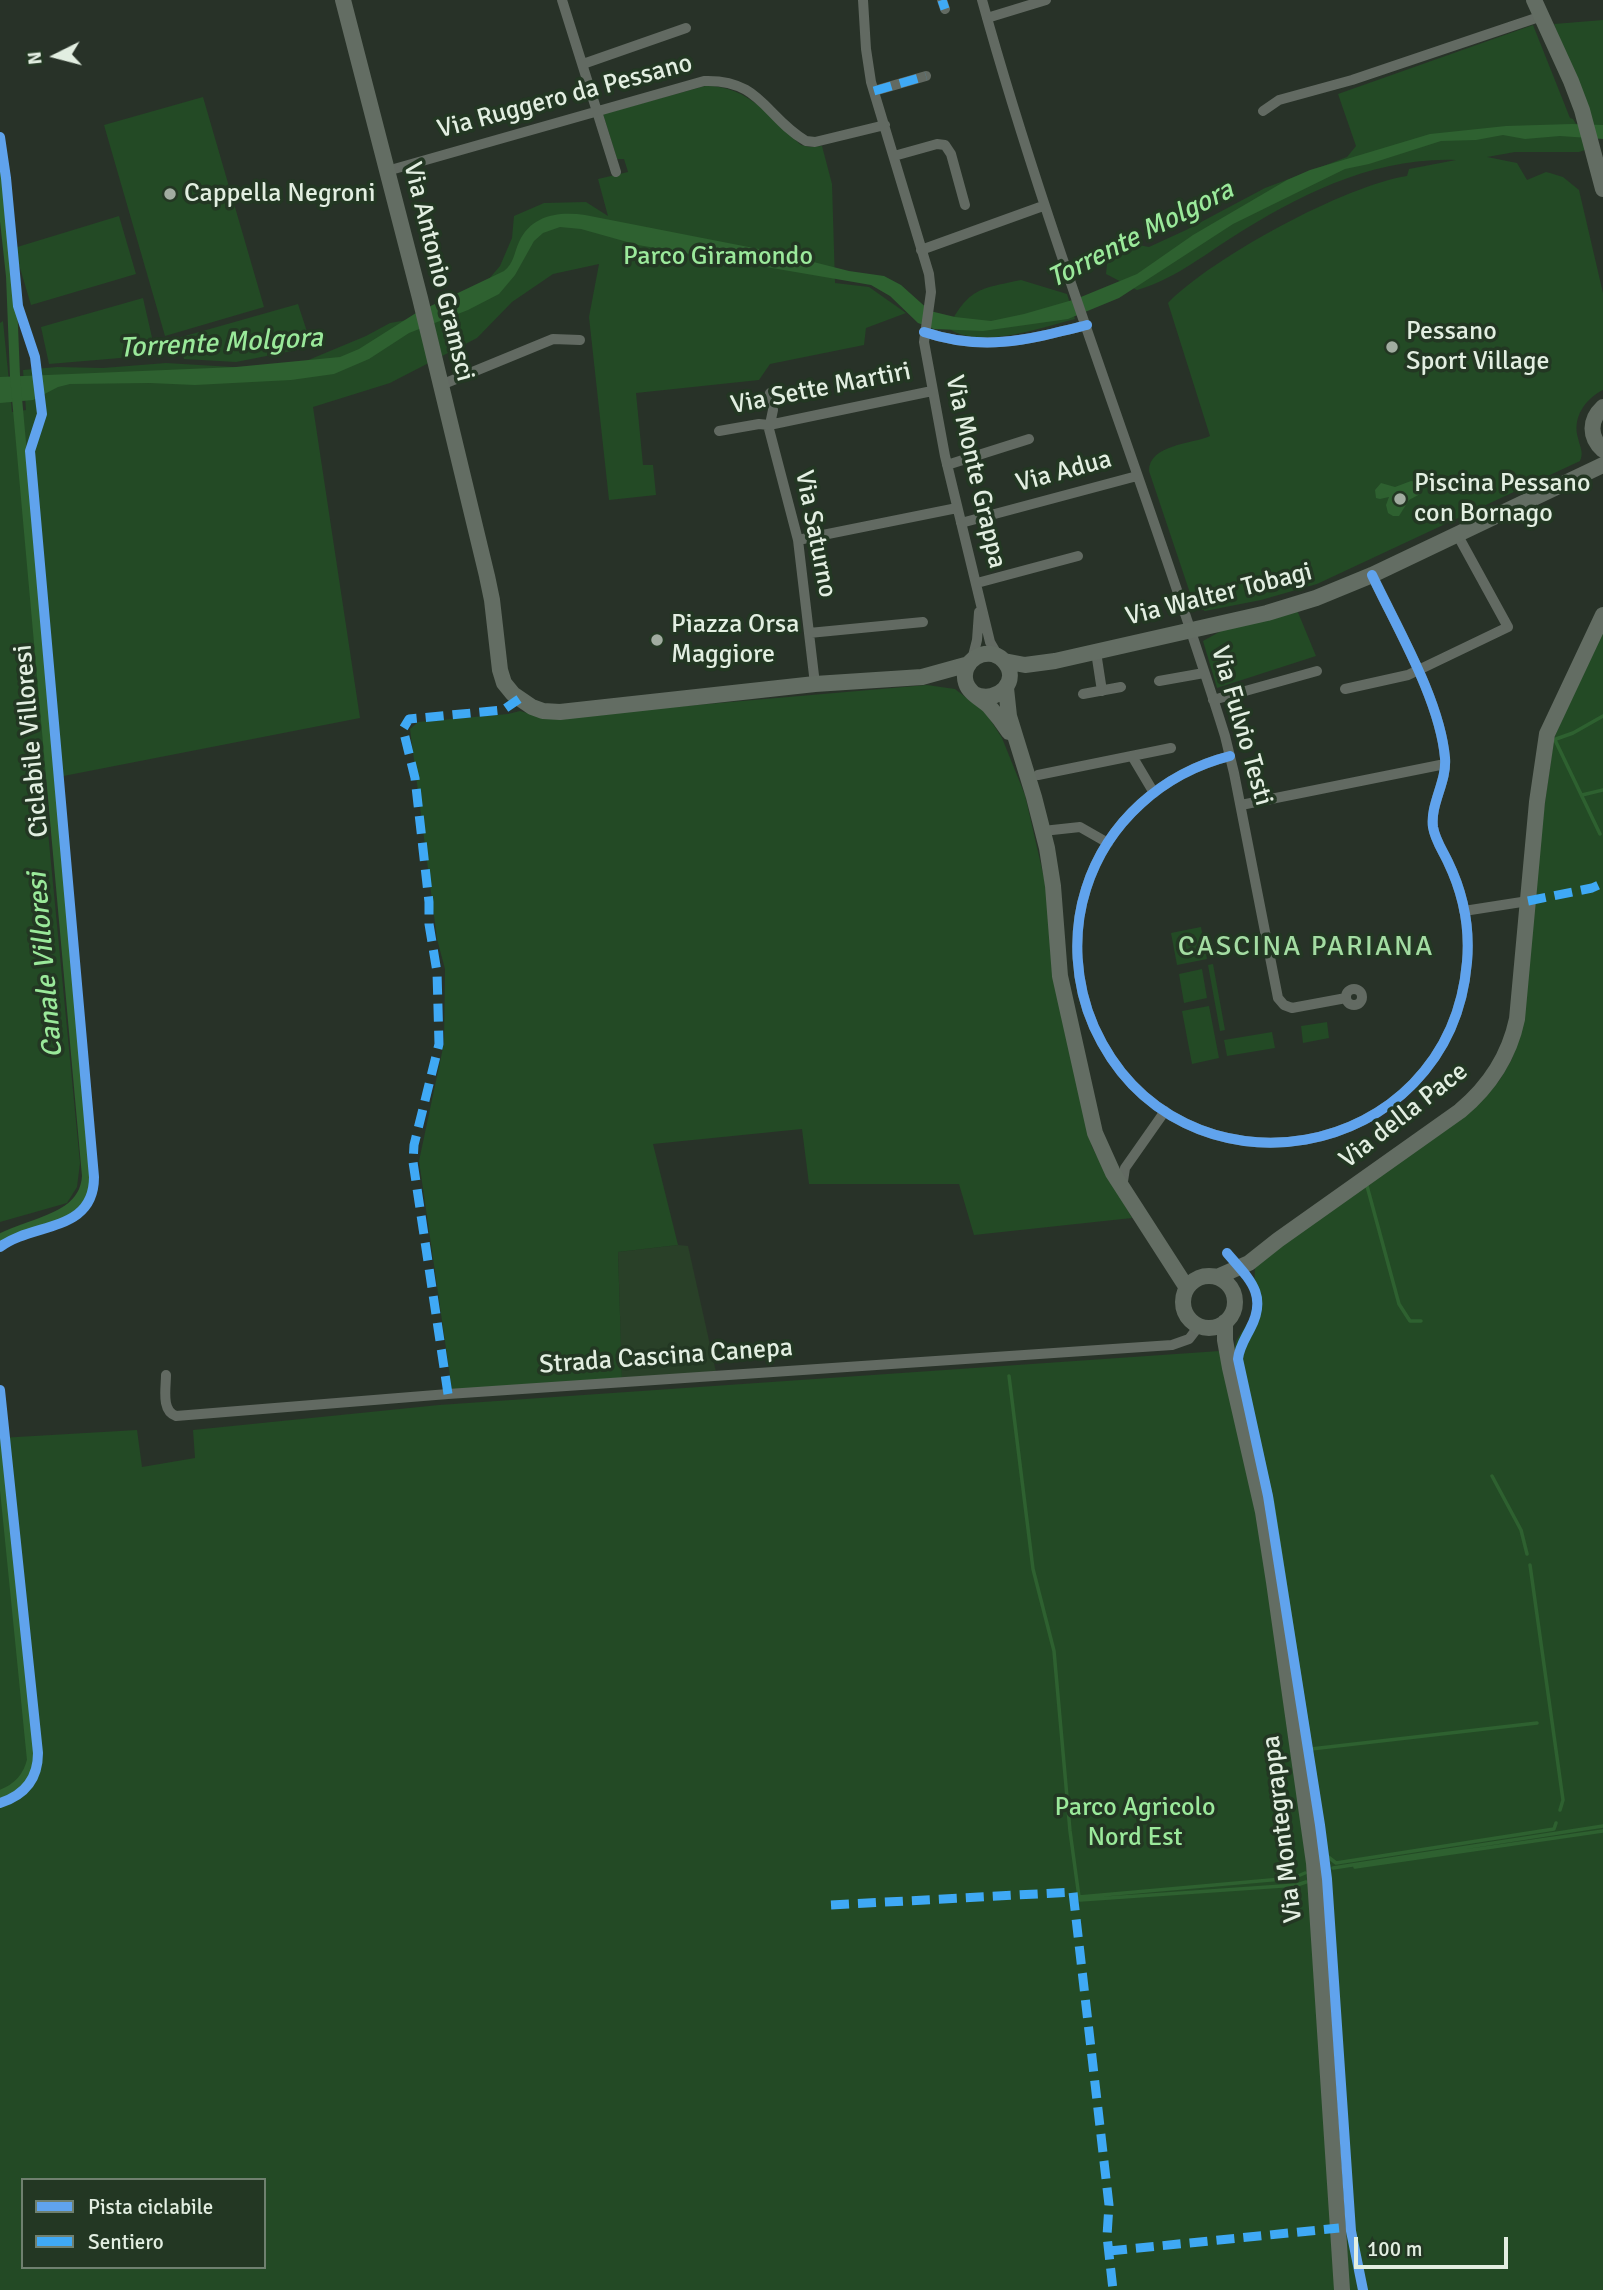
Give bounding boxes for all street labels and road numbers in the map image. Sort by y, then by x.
street label: Via Ruggero da Pessano [434,48,696,146]
street label: Via Antonio Gramsci [396,159,480,385]
street label: Via Sette Martiri [728,356,914,422]
street label: Via Monte Grappa [938,372,1012,572]
street label: Via Adua [1013,444,1115,500]
street label: Via Saturno [787,468,843,600]
street label: Via Walter Tobagi [1122,557,1316,633]
street label: Ciclabile Villoresi [8,643,56,839]
street label: Via Fulvio Testi [1203,643,1279,809]
street label: Via della Pace [1334,1056,1474,1176]
street label: Strada Cascina Canepa [538,1333,794,1381]
street label: Via Montegrappa [1256,1734,1310,1924]

